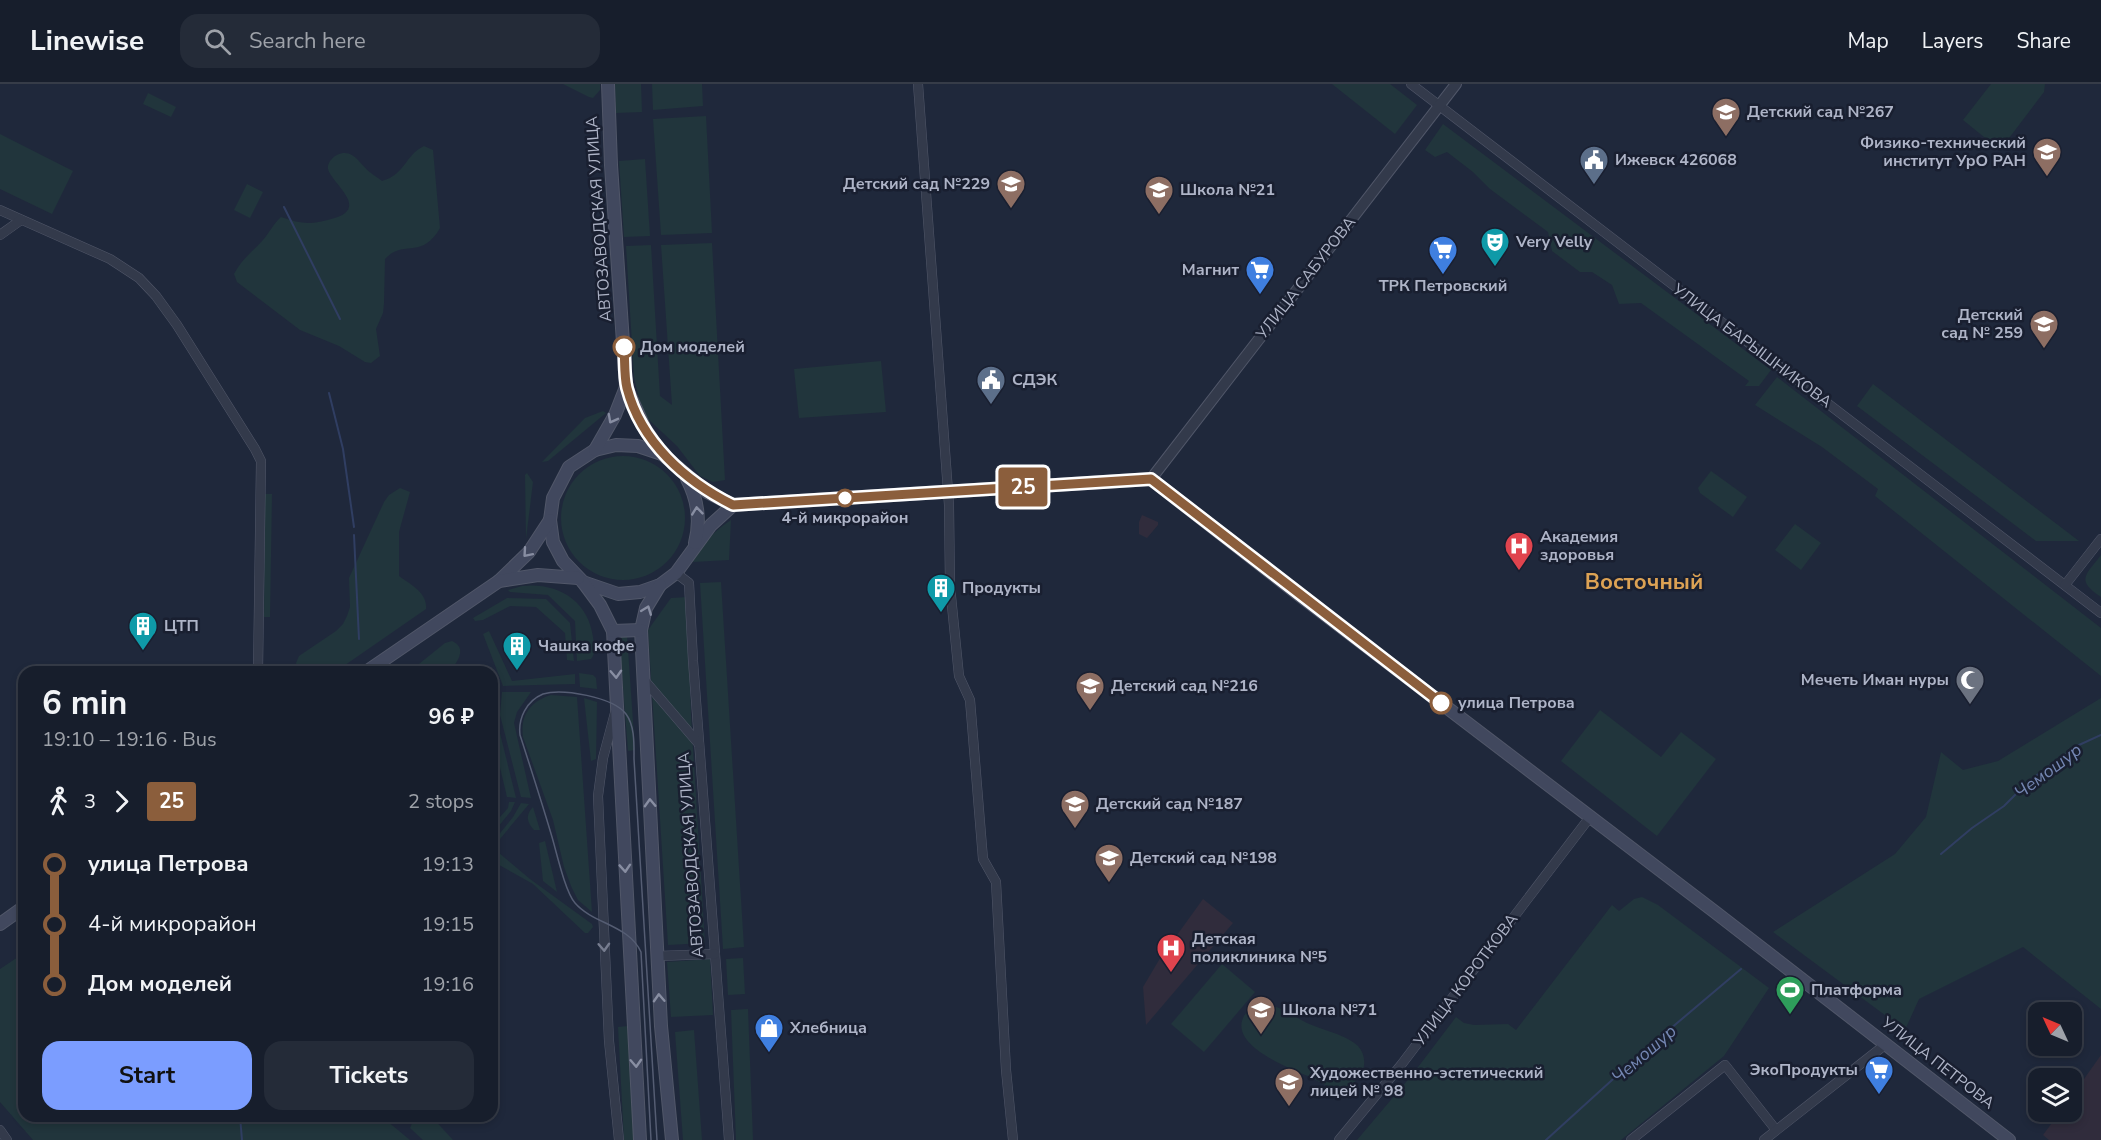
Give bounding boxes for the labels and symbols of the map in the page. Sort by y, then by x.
school or university icon: Детский сад №267 [1710,96,1742,138]
place label: Детский сад №267 [1747,101,1894,123]
street label: АВТОЗАВОДСКАЯ УЛИЦА [581,115,617,323]
place label: Физико-технический институт УрО РАН [1860,132,2026,172]
school or university icon: Физико-технический институт УрО РАН [2031,136,2063,178]
public building icon: Ижевск 426068 [1578,144,1610,186]
place label: Ижевск 426068 [1615,149,1737,171]
school or university icon: Детский сад №229 [995,168,1027,210]
place label: Детский сад №229 [843,173,990,195]
school or university icon: Школа №21 [1143,174,1175,216]
place label: Школа №21 [1180,179,1275,201]
street label: УЛИЦА САБУРОВА [1251,212,1361,345]
theatre icon: Very Velly [1479,226,1511,268]
place label: Very Velly [1515,231,1593,253]
supermarket icon: ТРК Петровский [1427,234,1459,276]
supermarket icon: Магнит [1244,254,1276,296]
place label: Магнит [1182,259,1239,281]
place label: ТРК Петровский [1379,275,1507,297]
street label: УЛИЦА БАРЫШНИКОВА [1667,278,1836,413]
place label: Детский сад № 259 [1941,304,2023,344]
school or university icon: Детский сад № 259 [2028,308,2060,350]
marker: Дом моделей [613,336,635,358]
place label: Дом моделей [640,336,745,358]
public building icon: СДЭК [975,364,1007,406]
place label: СДЭК [1012,369,1058,391]
one-way arrow [608,413,619,424]
line badge: 25 [996,468,1050,506]
marker: 4-й микрорайон [836,489,854,507]
one-way arrow [691,507,704,516]
place label: 4-й микрорайон [782,507,909,529]
place label: Академия здоровья [1540,526,1618,566]
hospital icon: Академия здоровья [1503,530,1535,572]
one-way arrow [523,546,534,557]
district label: Восточный [1585,567,1703,597]
building icon: Продукты [925,572,957,614]
place label: Продукты [962,577,1041,599]
one-way arrow [640,605,653,615]
building icon: ЦТП [127,610,159,652]
place label: ЦТП [164,615,199,637]
building icon: Чашка кофе [501,630,533,672]
place label: Чашка кофе [538,635,634,657]
mosque icon: Мечеть Иман нуры [1954,664,1986,706]
one-way arrow [609,669,622,678]
place label: Мечеть Иман нуры [1801,669,1949,691]
school or university icon: Детский сад №216 [1074,670,1106,712]
place label: Детский сад №216 [1111,675,1258,697]
marker: улица Петрова [1430,692,1452,714]
place label: улица Петрова [1458,692,1575,714]
water label: Чемошур [2009,738,2087,804]
street label: АВТОЗАВОДСКАЯ УЛИЦА [673,751,709,959]
school or university icon: Детский сад №187 [1059,788,1091,830]
place label: Детский сад №187 [1096,793,1243,815]
one-way arrow [644,799,657,808]
school or university icon: Детский сад №198 [1093,842,1125,884]
place label: Детский сад №198 [1130,847,1277,869]
one-way arrow [619,864,632,873]
street label: УЛИЦА КОРОТКОВА [1408,909,1523,1052]
place label: Детская поликлиника №5 [1192,928,1327,968]
hospital icon: Детская поликлиника №5 [1155,932,1187,974]
one-way arrow [598,943,611,952]
sports icon: Платформа [1774,974,1806,1016]
place label: Платформа [1811,979,1902,1001]
one-way arrow [653,994,666,1003]
school or university icon: Школа №71 [1245,994,1277,1036]
place label: Школа №71 [1282,999,1377,1021]
north arrow [2028,1002,2082,1056]
street label: УЛИЦА ПЕТРОВА [1876,1011,1999,1114]
shop icon: Хлебница [753,1012,785,1054]
place label: Хлебница [789,1017,867,1039]
water label: Чемошур [1607,1019,1681,1089]
supermarket icon: ЭкоПродукты [1863,1054,1895,1096]
one-way arrow [630,1059,643,1068]
place label: ЭкоПродукты [1750,1059,1858,1081]
place label: Художественно-эстетический лицей № 98 [1309,1062,1543,1102]
school or university icon: Художественно-эстетический лицей № 98 [1273,1066,1305,1108]

